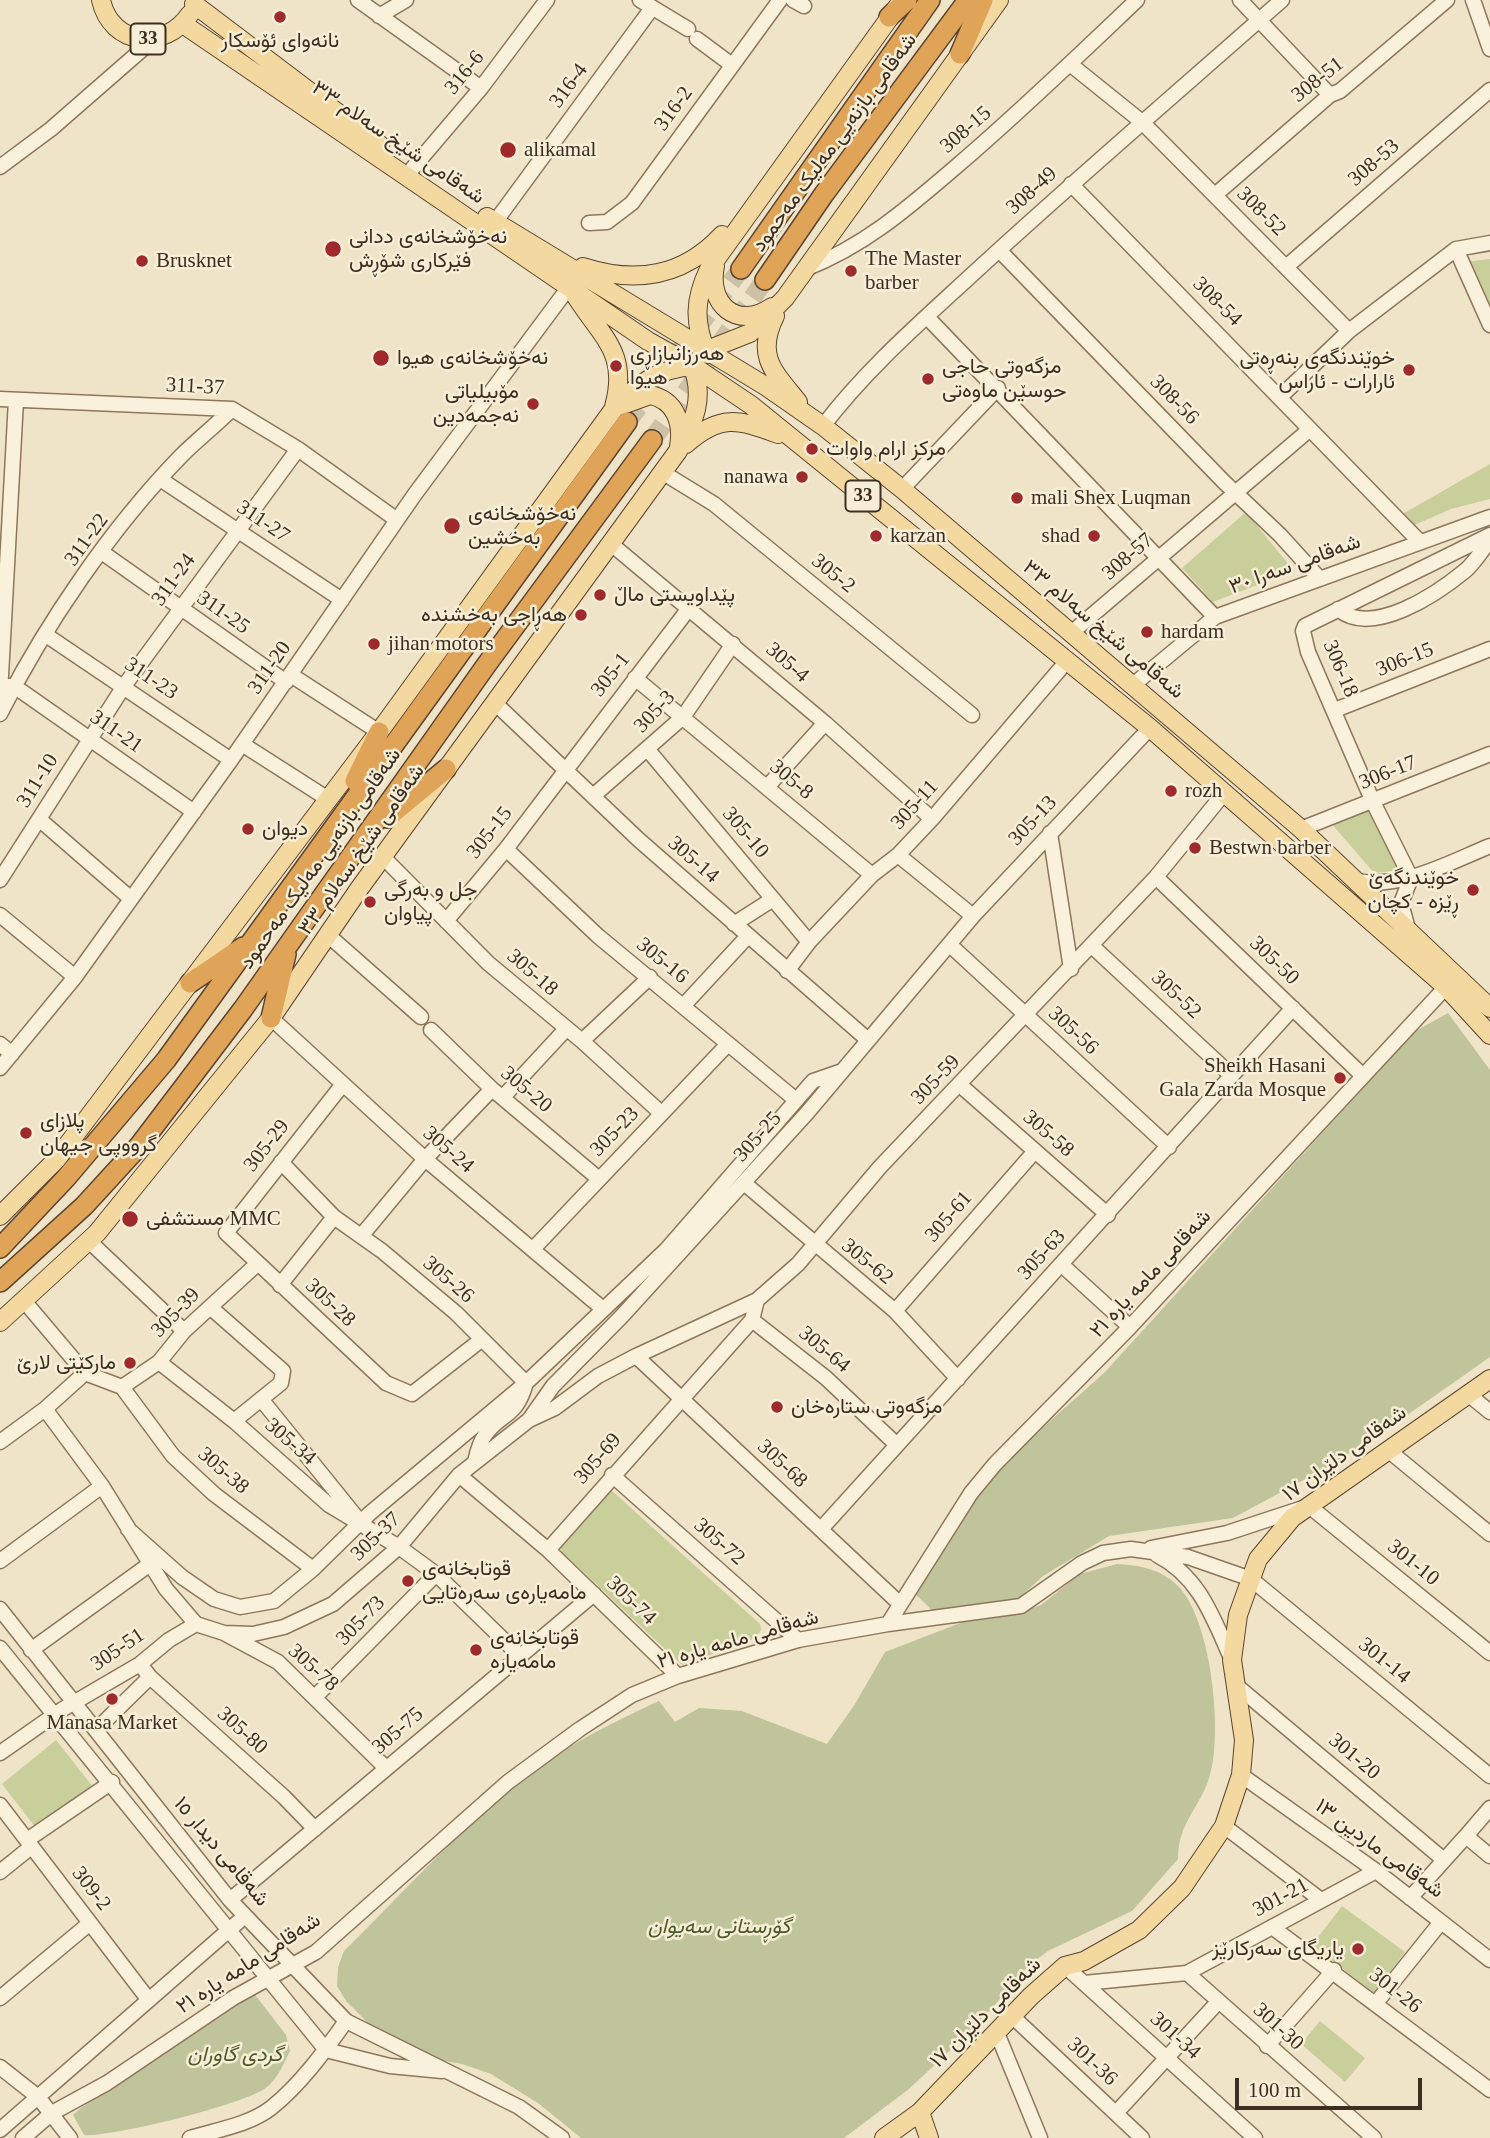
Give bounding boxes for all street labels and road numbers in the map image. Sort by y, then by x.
road number: 33 [130,23,166,54]
street label: شەقامی بازنەیی مەلیک مەحمود [747,29,923,257]
street label: 316-6 [440,46,490,100]
street label: 308-51 [1287,52,1349,108]
street label: 316-4 [544,59,594,113]
street label: شەقامی شێخ سەلام ٣٣ [307,76,489,210]
street label: 316-2 [649,82,699,136]
street label: 308-15 [935,101,997,159]
street label: 308-53 [1343,134,1405,192]
street label: 308-49 [1001,162,1063,220]
street label: 308-52 [1231,182,1291,242]
street label: 308-54 [1187,272,1247,332]
street label: 308-56 [1144,370,1204,430]
street label: 311-37 [165,373,225,401]
road number: 33 [846,481,880,512]
street label: 311-27 [232,495,294,549]
street label: 311-22 [60,509,114,571]
street label: 308-57 [1097,528,1159,586]
street label: شەقامی سەرا ٣٠ [1226,530,1364,600]
street label: 311-24 [147,549,201,611]
street label: 305-2 [806,549,860,599]
street label: شەقامی شێخ سەلام ٣٣ [1017,555,1189,705]
street label: 311-25 [192,586,254,640]
street label: 311-20 [243,637,297,699]
street label: 305-4 [760,637,814,689]
street label: 306-18 [1317,637,1363,701]
street label: 306-15 [1373,637,1437,683]
street label: 305-1 [586,648,636,702]
street label: 311-23 [120,652,182,706]
street label: 305-3 [629,685,681,739]
street label: 311-21 [85,705,147,759]
street label: شەقامی بازنەیی مەلیک مەحمود [235,744,407,974]
street label: 311-10 [12,749,64,813]
street label: 306-17 [1356,750,1420,796]
street label: 305-8 [764,755,818,805]
street label: شەقامی شێخ سەلام ٣٣ [294,760,430,940]
street label: 305-11 [886,775,944,835]
street label: 305-13 [1003,791,1063,851]
street label: 305-15 [462,802,518,864]
street label: 305-10 [716,802,774,864]
street label: 305-14 [662,831,724,889]
street label: 305-50 [1244,931,1304,991]
street label: 305-16 [631,932,693,990]
street label: 305-18 [501,944,563,1002]
street label: 305-52 [1146,965,1206,1025]
street label: 305-56 [1043,1001,1103,1061]
street label: 305-59 [906,1050,966,1110]
street label: 305-20 [495,1061,557,1119]
street label: 305-23 [585,1102,645,1162]
street label: 305-58 [1017,1105,1079,1163]
street label: 305-25 [729,1106,787,1168]
street label: 305-29 [239,1115,295,1177]
street label: 305-24 [417,1121,479,1179]
street label: 305-61 [920,1186,978,1248]
street label: شەقامی مامە یارە ٢١ [1085,1204,1217,1344]
street label: 305-63 [1013,1224,1071,1286]
street label: 305-62 [836,1233,898,1291]
street label: 305-26 [417,1251,479,1309]
street label: 305-28 [300,1273,360,1333]
street label: 305-39 [146,1283,206,1343]
street label: 305-64 [793,1321,855,1379]
street label: شەقامی دلێران ١٧ [1278,1401,1412,1507]
street label: 305-34 [259,1413,321,1471]
street label: 305-69 [569,1428,627,1490]
street label: 305-68 [752,1434,812,1494]
street label: 305-38 [192,1442,254,1500]
street label: 305-37 [346,1507,406,1567]
street label: 305-72 [688,1513,750,1571]
street label: 301-10 [1382,1534,1444,1592]
street label: 305-74 [601,1571,661,1631]
street label: 305-73 [331,1591,391,1651]
street label: شەقامی مامە یارە ٢١ [654,1605,822,1675]
street label: 305-51 [86,1623,150,1677]
street label: 301-14 [1353,1632,1415,1690]
street label: 305-78 [282,1639,344,1697]
street label: 305-80 [211,1702,273,1760]
street label: 305-75 [367,1702,429,1760]
street label: 301-20 [1323,1728,1385,1786]
street label: شەقامی دیدار ١٥ [168,1792,274,1912]
street label: شەقامی ماردین ١٣ [1310,1794,1448,1904]
street label: 309-2 [66,1862,116,1916]
street label: 301-21 [1249,1873,1313,1923]
street label: شەقامی مامە یارە ٢١ [172,1908,326,2020]
street label: شەقامی دلێران ١٧ [925,1952,1047,2074]
street label: 301-26 [1364,1963,1426,2019]
street label: 301-30 [1247,1998,1309,2056]
street label: 301-34 [1144,2007,1206,2065]
street label: 301-36 [1062,2032,1122,2092]

